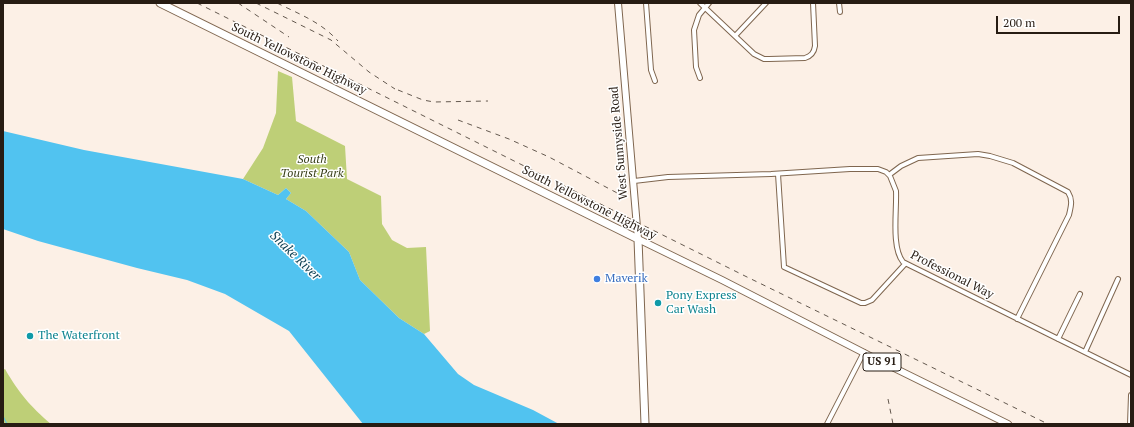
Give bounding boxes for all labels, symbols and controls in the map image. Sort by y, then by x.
scale bar [998,8,1122,34]
text: 200 m [1003,15,1035,30]
street label: South Yellowstone Highway [229,20,369,98]
street label: West Sunnyside Road [607,86,631,200]
park label: South Tourist Park [280,153,344,181]
street label: South Yellowstone Highway [520,163,658,243]
water label: Snake River [266,228,324,284]
street label: Professional Way [908,248,996,302]
place label: Maverik [605,272,648,286]
marker: Maverik [592,274,602,284]
place label: Pony Express Car Wash [666,289,737,317]
marker: Pony Express Car Wash [653,298,663,308]
place label: The Waterfront [38,329,120,343]
marker: The Waterfront [25,331,35,341]
road number: US 91 [863,353,901,371]

